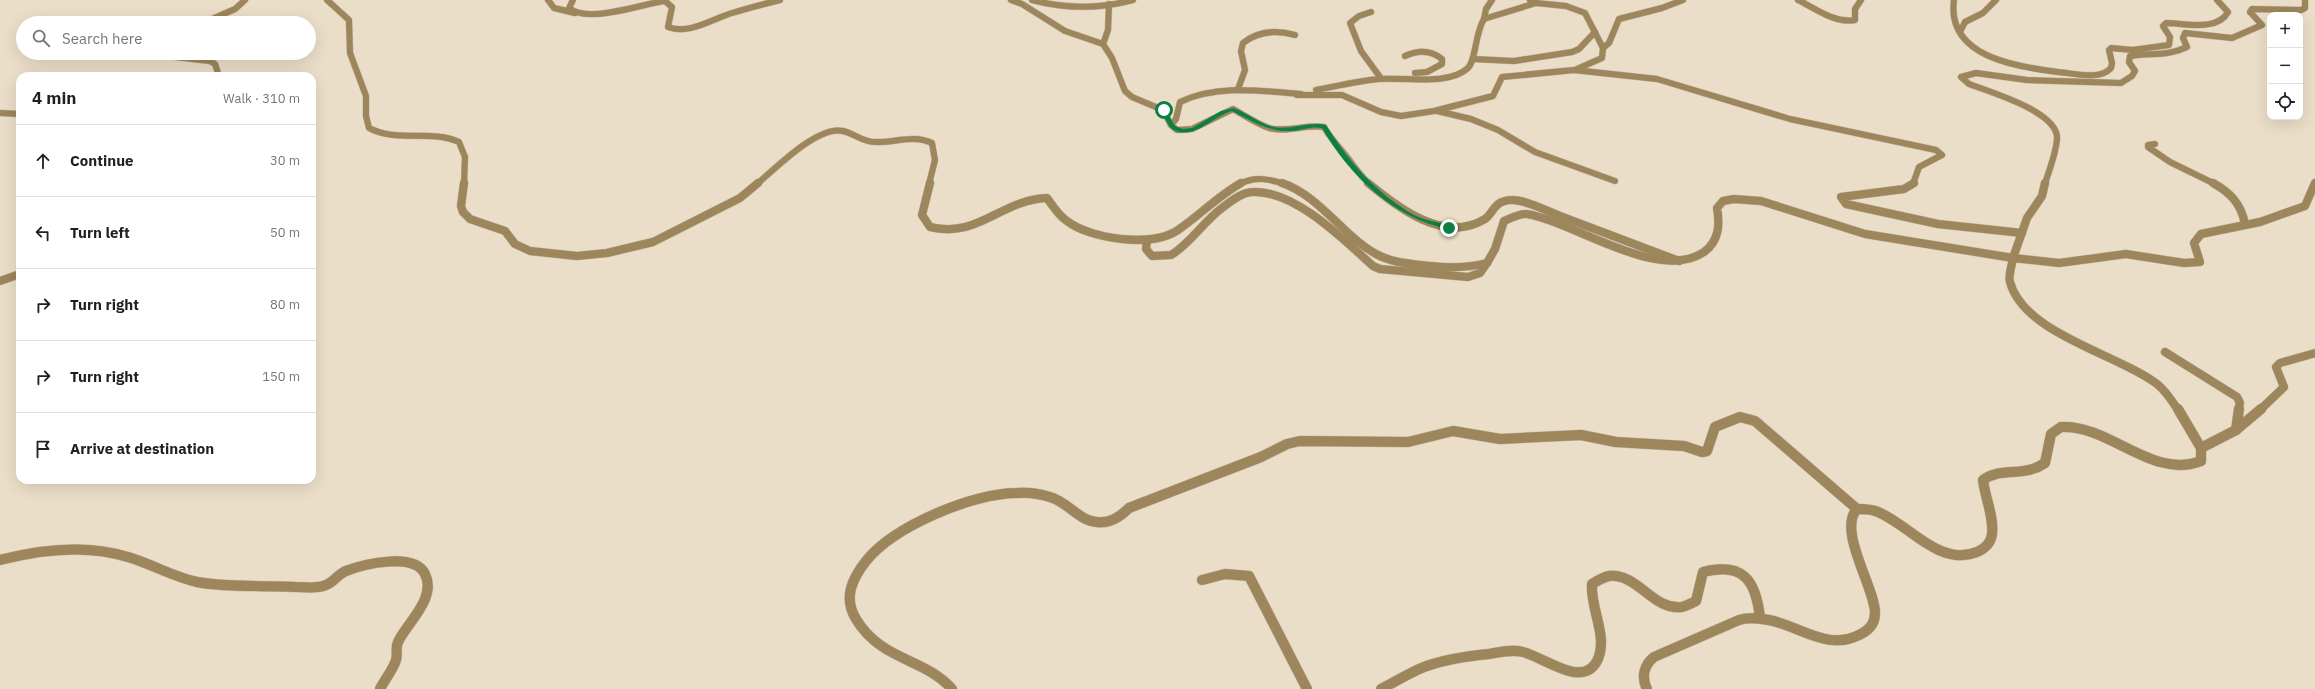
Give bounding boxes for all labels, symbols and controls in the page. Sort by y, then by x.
map controls [2267,12,2303,120]
button: + [2267,12,2303,48]
search box [16,16,316,60]
icon: search [30,27,52,49]
text: Search here [62,29,142,48]
button: − [2267,48,2303,84]
button: locate [2267,84,2303,120]
text: 4 min [32,87,76,109]
text: Walk · 310 m [223,90,300,107]
route start [1155,101,1173,119]
icon: ahead [32,150,54,172]
text: Continue [70,151,134,170]
text: 30 m [270,152,300,169]
route end [1440,219,1458,237]
icon: left [32,222,54,244]
text: Turn left [70,223,130,242]
text: 50 m [270,224,300,241]
icon: right [32,294,54,316]
text: Turn right [70,295,139,314]
text: 80 m [270,296,300,313]
icon: right [32,366,54,388]
text: Turn right [70,367,139,386]
text: 150 m [262,368,300,385]
icon: arrive [32,438,54,460]
text: Arrive at destination [70,439,214,458]

